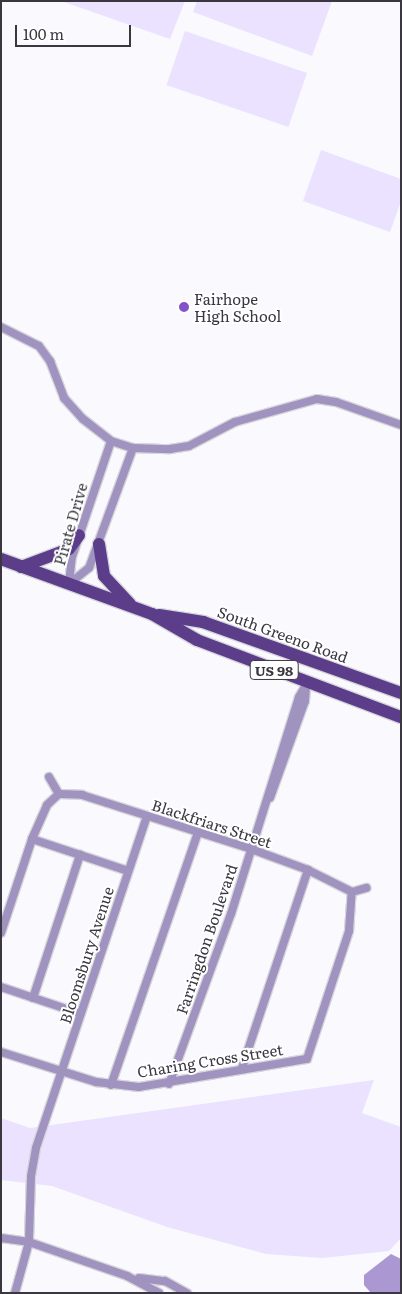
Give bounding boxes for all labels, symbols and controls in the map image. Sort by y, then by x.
scale bar [18,15,134,47]
text: 100 m [23,22,64,45]
place label: Fairhope High School [194,289,281,324]
marker: Fairhope High School [178,301,190,313]
street label: Pirate Drive [50,481,90,567]
street label: South Greeno Road [215,602,351,666]
road number: US 98 [249,658,299,682]
street label: Blackfriars Street [150,795,274,851]
street label: Farringdon Boulevard [172,862,240,1016]
street label: Bloomsbury Avenue [55,884,117,1026]
street label: Charing Cross Street [136,1040,284,1080]

